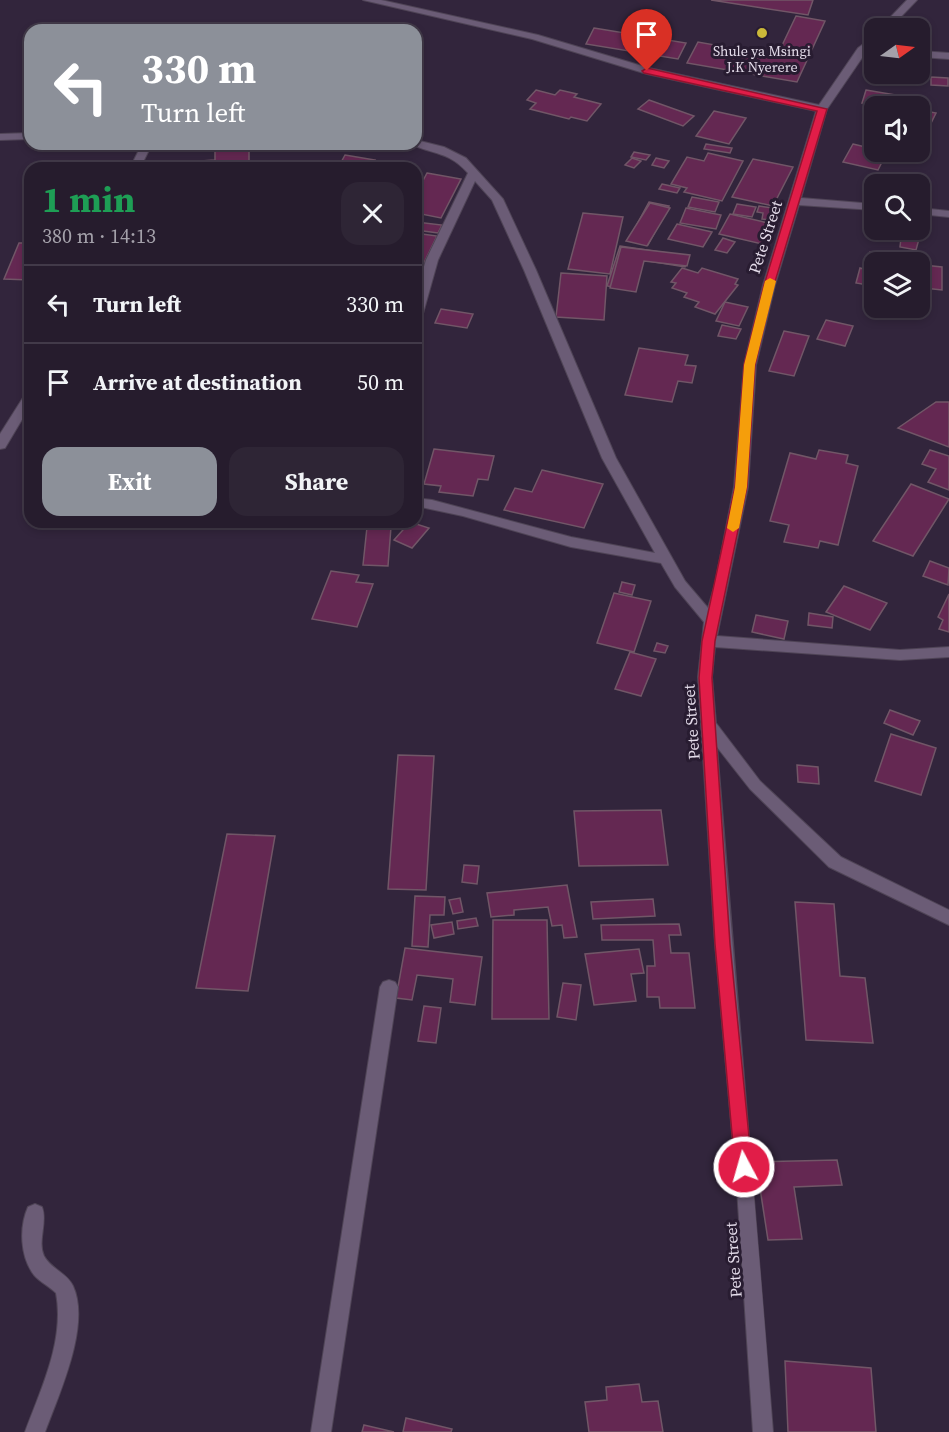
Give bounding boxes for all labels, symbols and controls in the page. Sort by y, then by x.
pin [621,9,672,71]
icon: arrive [630,18,663,51]
north arrow [864,18,930,84]
map controls [864,18,930,318]
marker: Shule ya Msingi J.K Nyerere [755,26,769,40]
text: 330 m [141,39,256,97]
place label: Shule ya Msingi J.K Nyerere [713,41,811,77]
icon: left [42,48,120,126]
text: Turn left [141,94,245,131]
button: sound [864,96,930,162]
button: search [864,174,930,240]
text: 1 min [42,175,135,224]
button: close [341,182,404,245]
street label: Pete Street [743,197,787,276]
text: 380 m · 14:13 [42,222,156,250]
button: layers [864,252,930,318]
icon: left [42,288,75,321]
text: Turn left [93,289,181,319]
text: 330 m [346,289,404,319]
icon: arrive [42,366,75,399]
text: Arrive at destination [93,367,302,397]
text: 50 m [357,367,404,397]
button: Exit [42,447,217,516]
button: Share [229,447,404,516]
street label: Pete Street [677,683,705,761]
position arrow [712,1135,776,1199]
street label: Pete Street [719,1221,747,1299]

